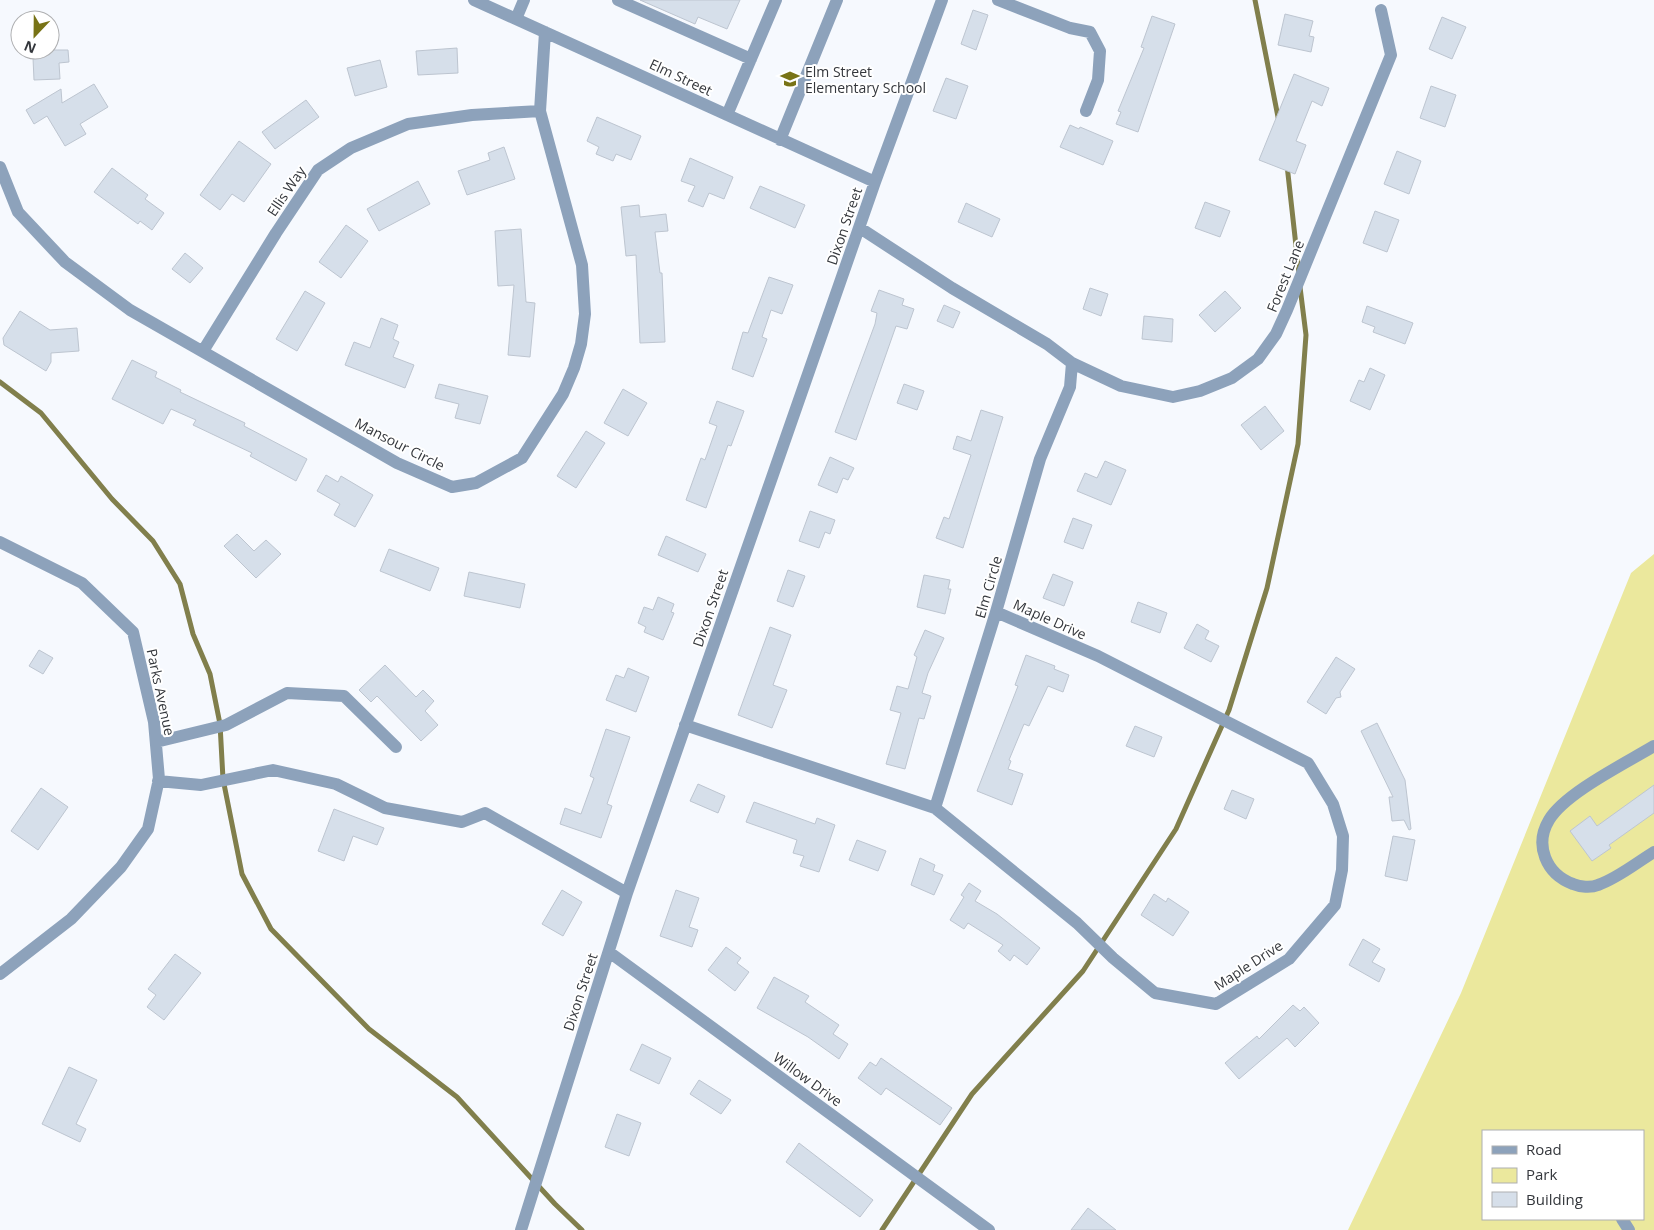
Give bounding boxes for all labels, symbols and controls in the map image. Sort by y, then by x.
north arrow [10,10,60,60]
text: N [21,37,39,58]
street label: Elm Street [647,54,715,100]
place label: Elm Street Elementary School [805,62,926,97]
school or university icon: Elm Street Elementary School [779,68,801,90]
street label: Ellis Way [262,161,310,220]
street label: Dixon Street [822,185,866,267]
street label: Forest Lane [1262,237,1308,315]
street label: Mansour Circle [352,413,448,475]
street label: Elm Circle [970,553,1006,620]
street label: Dixon Street [688,567,732,649]
street label: Maple Drive [1010,594,1090,644]
street label: Parks Avenue [143,647,180,737]
street label: Maple Drive [1210,936,1286,994]
street label: Dixon Street [558,951,602,1033]
street label: Willow Drive [770,1048,846,1110]
legend [1482,1130,1644,1220]
text: Road [1526,1139,1562,1159]
text: Park [1526,1164,1557,1184]
text: Building [1526,1189,1583,1209]

